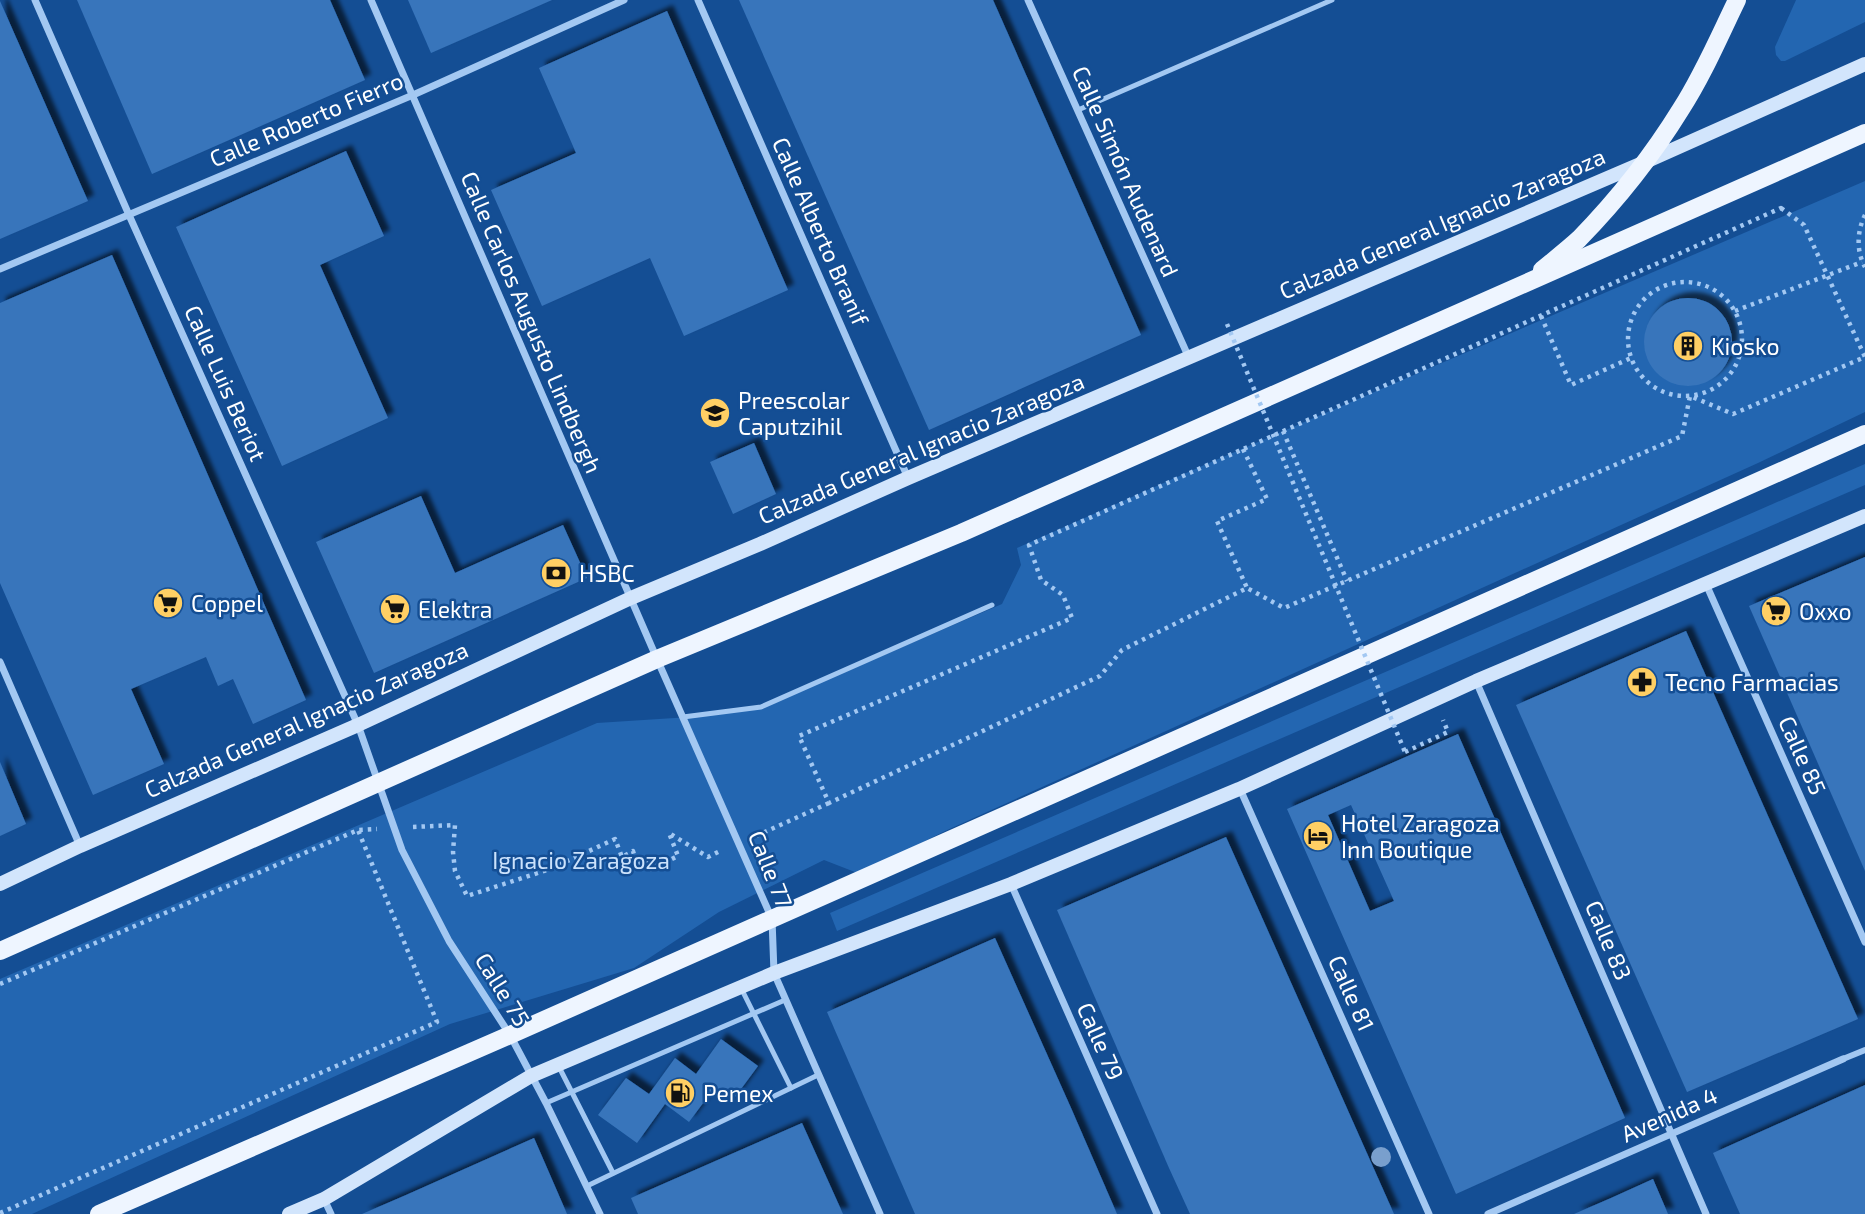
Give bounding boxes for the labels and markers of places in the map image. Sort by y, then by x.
building icon: Kiosko [1671,329,1705,363]
place label: Kiosko [1711,332,1779,360]
place label: Preescolar Caputzihil [738,386,850,440]
school or university icon: Preescolar Caputzihil [698,396,732,430]
bank icon: HSBC [539,556,573,590]
place label: HSBC [579,559,635,587]
supermarket icon: Coppel [151,586,185,620]
place label: Coppel [191,589,263,617]
supermarket icon: Elektra [378,592,412,626]
supermarket icon: Oxxo [1759,594,1793,628]
place label: Elektra [418,595,492,623]
place label: Oxxo [1799,597,1851,625]
pharmacy icon: Tecno Farmacias [1625,665,1659,699]
place label: Tecno Farmacias [1665,668,1839,696]
place label: Hotel Zaragoza Inn Boutique [1341,809,1500,863]
hotel icon: Hotel Zaragoza Inn Boutique [1301,819,1335,853]
fuel station icon: Pemex [663,1076,697,1110]
place label: Pemex [703,1079,773,1107]

